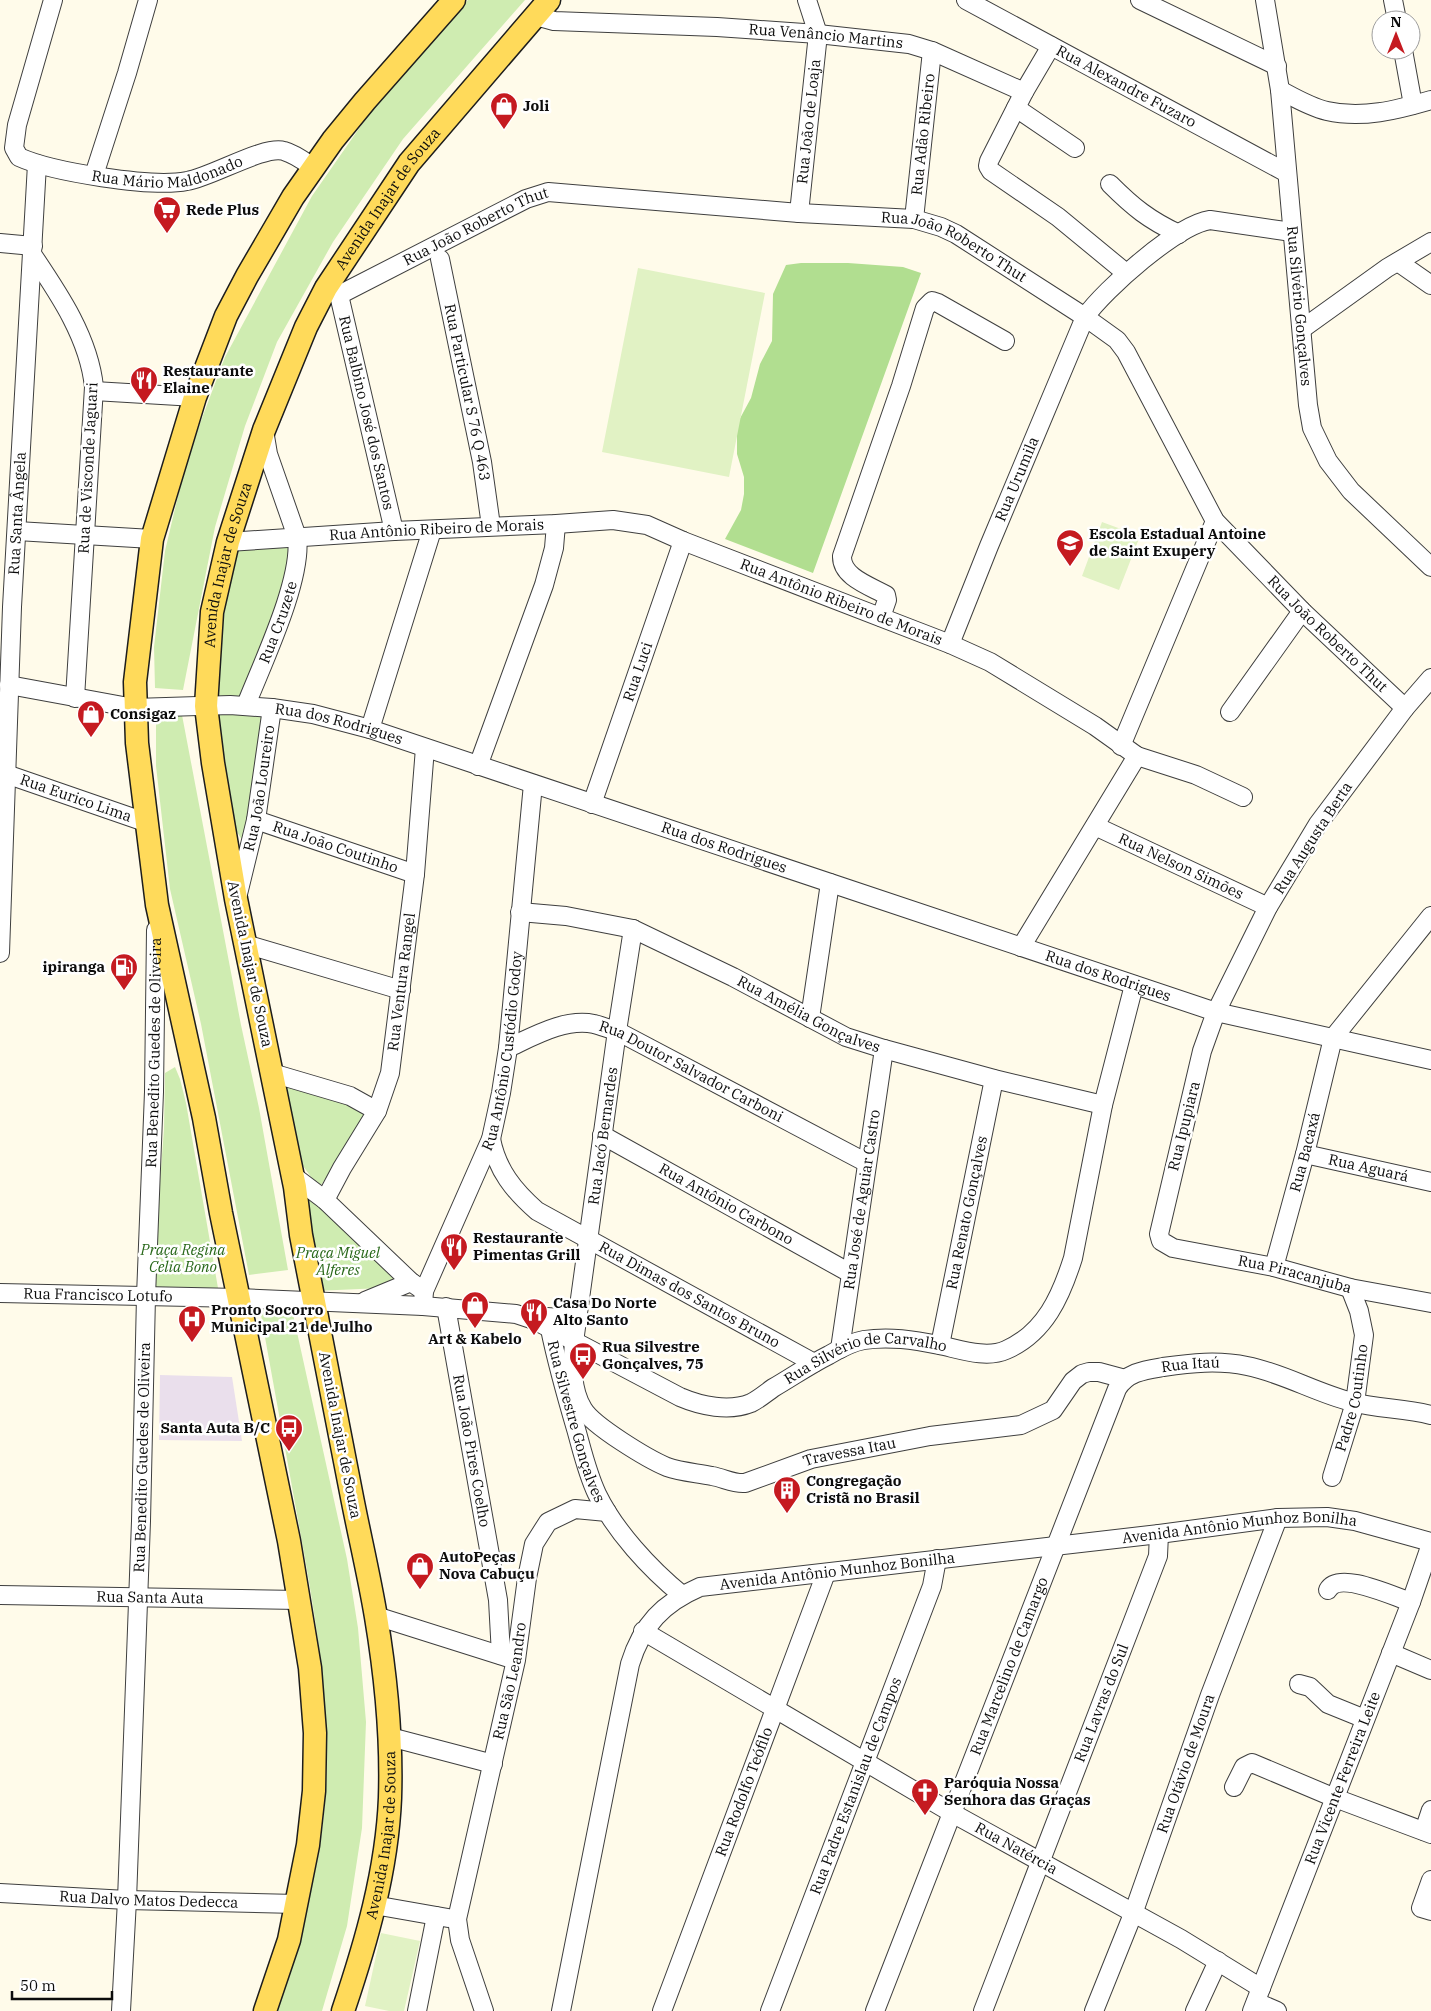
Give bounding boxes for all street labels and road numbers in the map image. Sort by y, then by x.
street label: Rua Venâncio Martins [748,19,904,52]
street label: Rua Alexandre Fuzaro [1053,40,1200,131]
street label: Rua João de Loaja [792,58,824,185]
street label: Rua Adão Ribeiro [907,73,939,196]
street label: Avenida Inajar de Souza [331,123,444,273]
street label: Rua Mário Maldonado [90,151,245,192]
street label: Rua João Roberto Thut [400,183,551,270]
street label: Rua João Roberto Thut [881,207,1030,286]
street label: Rua Silvério Gonçalves [1283,225,1316,387]
street label: Rua Particular S 76 Q 463 [440,302,495,482]
street label: Rua Balbino José dos Santos [335,314,399,512]
street label: Rua de Visconde Jaguari [74,382,101,554]
street label: Rua Urumila [990,434,1043,524]
street label: Rua Santa Ângela [4,451,30,575]
street label: Avenida Inajar de Souza [200,480,256,648]
street label: Rua Antônio Ribeiro de Morais [328,515,545,544]
street label: Rua Antônio Ribeiro de Morais [737,554,945,649]
street label: Rua João Roberto Thut [1264,571,1392,696]
street label: Rua Cruzete [254,579,301,666]
street label: Rua Luci [618,639,656,704]
street label: Rua dos Rodrigues [274,699,405,748]
street label: Rua João Loureiro [239,724,278,853]
street label: Rua Eurico Lima [18,770,135,826]
street label: Rua Augusta Berta [1269,778,1356,898]
street label: Rua João Coutinho [270,816,401,877]
street label: Rua dos Rodrigues [659,817,789,877]
street label: Rua Nelson Simões [1116,828,1247,903]
street label: Avenida Inajar de Souza [224,879,277,1049]
street label: Rua Ventura Rangel [383,912,419,1052]
street label: Rua Benedito Guedes de Oliveira [141,937,165,1168]
street label: Rua dos Rodrigues [1043,946,1174,1005]
street label: Rua Antônio Custódio Godoy [477,950,526,1154]
street label: Rua Amélia Gonçalves [734,971,883,1056]
street label: Rua Doutor Salvador Carboni [597,1016,787,1126]
street label: Rua Jacó Bernardes [583,1066,622,1206]
street label: Rua Ipupiara [1163,1079,1204,1173]
street label: Rua José de Aguiar Castro [839,1108,884,1291]
street label: Rua Bacaxá [1285,1110,1324,1194]
street label: Rua Renato Gonçalves [942,1134,991,1291]
street label: Rua Aguará [1327,1149,1411,1186]
street label: Rua Antônio Carbono [656,1159,797,1249]
street label: Rua Dimas dos Santos Bruno [596,1237,783,1351]
street label: Rua Piracanjuba [1237,1250,1354,1297]
street label: Rua Francisco Lotufo [23,1283,173,1306]
street label: Rua Silvério de Carvalho [780,1328,949,1388]
street label: Rua Silvestre Gonçalves [544,1338,610,1506]
street label: Rua Benedito Guedes de Oliveira [129,1342,154,1573]
street label: Padre Coutinho [1331,1343,1372,1454]
street label: Avenida Inajar de Souza [315,1350,366,1520]
street label: Rua Itaú [1160,1353,1220,1376]
street label: Rua João Pires Coelho [449,1373,495,1529]
street label: Travessa Itau [800,1433,897,1470]
street label: Avenida Antônio Munhoz Bonilha [1121,1507,1359,1547]
street label: Avenida Antônio Munhoz Bonilha [719,1548,956,1594]
street label: Rua Marcelino de Camargo [965,1574,1052,1758]
street label: Rua Santa Auta [96,1587,204,1607]
street label: Rua São Leandro [488,1621,530,1741]
street label: Rua Lavras do Sul [1070,1641,1132,1765]
street label: Rua Padre Estanislau de Campos [805,1674,905,1897]
street label: Rua Vicente Ferreira Leite [1300,1689,1384,1867]
street label: Rua Otávio de Moura [1152,1691,1219,1835]
street label: Rua Rodolfo Teófilo [711,1724,776,1859]
street label: Avenida Inajar de Souza [361,1751,399,1921]
street label: Rua Natércia [972,1818,1061,1878]
street label: Rua Dalvo Matos Dedecca [59,1886,239,1912]

